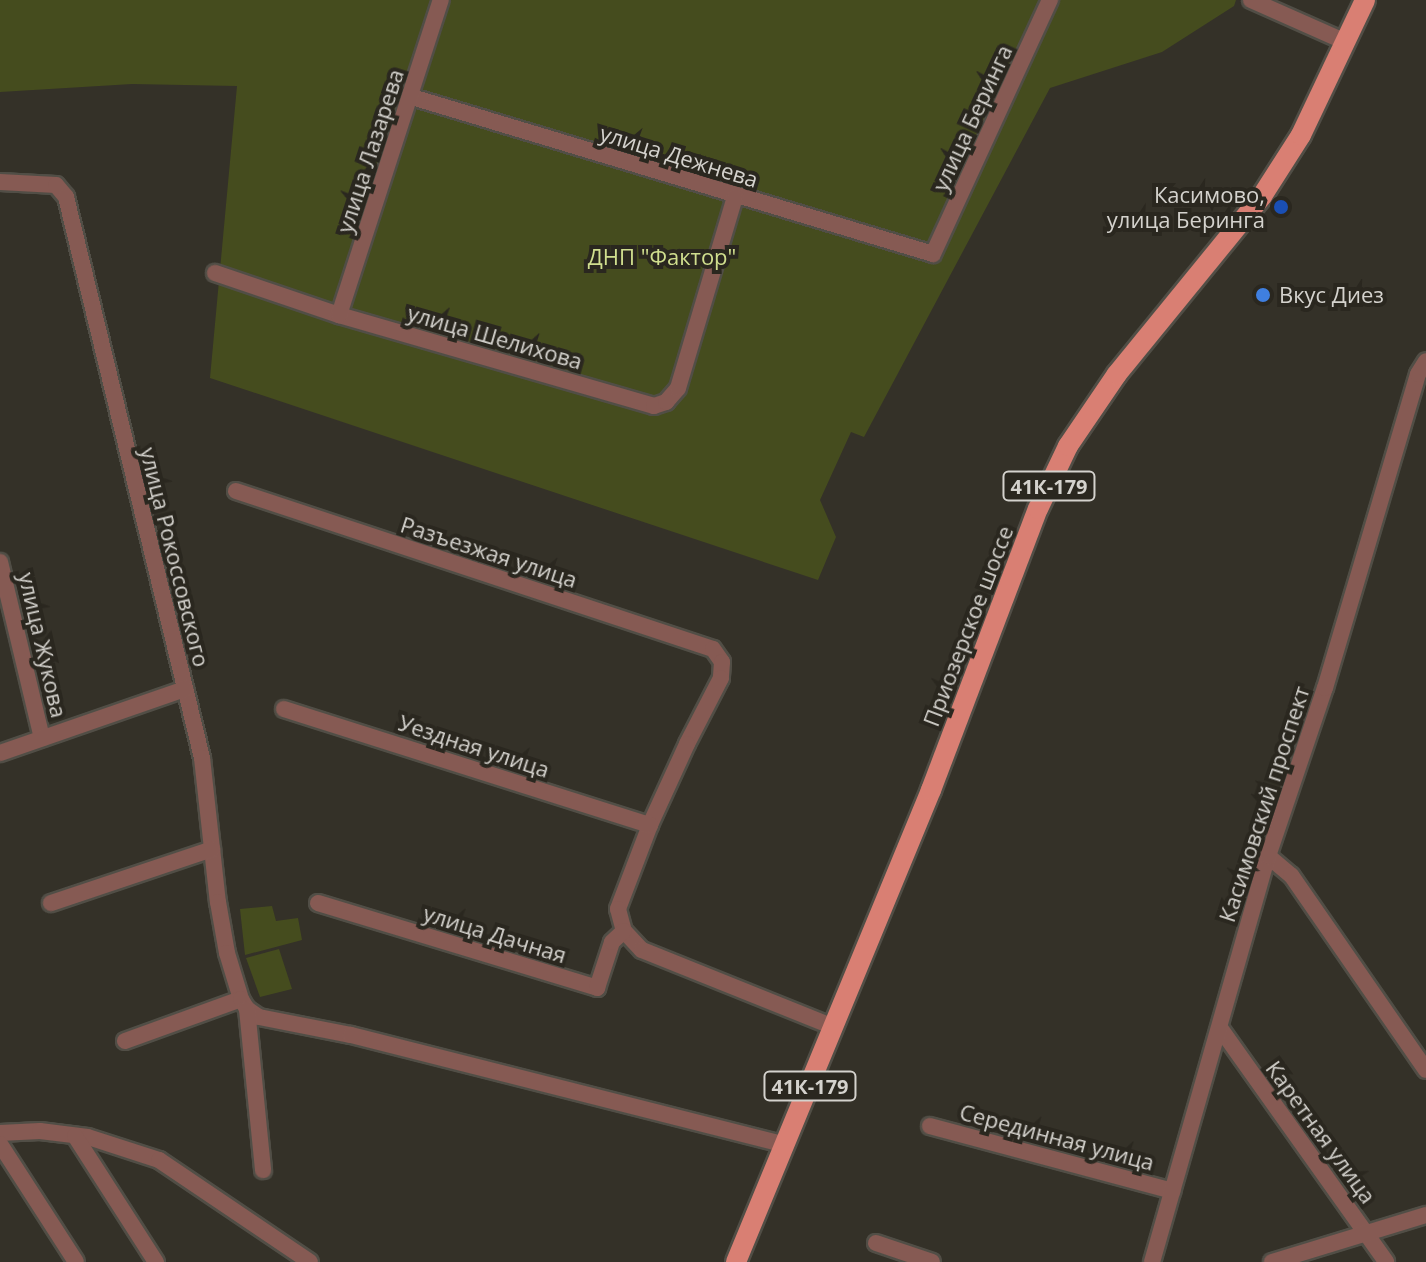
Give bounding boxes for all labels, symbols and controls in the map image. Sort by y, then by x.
street label: улица Беринга [927,41,1017,195]
street label: улица Лазарева [331,66,409,236]
street label: улица Дежнева [597,119,761,193]
place label: Касимово, улица Беринга [1107,181,1265,232]
marker: Касимово, улица Беринга [1272,198,1290,216]
park label: ДНП "Фактор" [588,244,736,270]
place label: Вкус Диез [1279,282,1384,308]
marker: Вкус Диез [1254,286,1272,304]
street label: улица Шелихова [405,299,585,375]
street label: улица Рокоссовского [135,445,215,669]
road number: 41К-179 [1001,470,1097,502]
street label: Разъезжая улица [397,511,581,593]
street label: Приозерское шоссе [918,522,1018,730]
street label: улица Жукова [13,570,73,720]
street label: Касимовский проспект [1213,683,1315,925]
street label: Уездная улица [395,709,553,783]
street label: улица Дачная [420,900,570,968]
street label: Каретная улица [1261,1056,1381,1208]
road number: 41К-179 [762,1070,858,1102]
street label: Серединная улица [957,1098,1157,1176]

